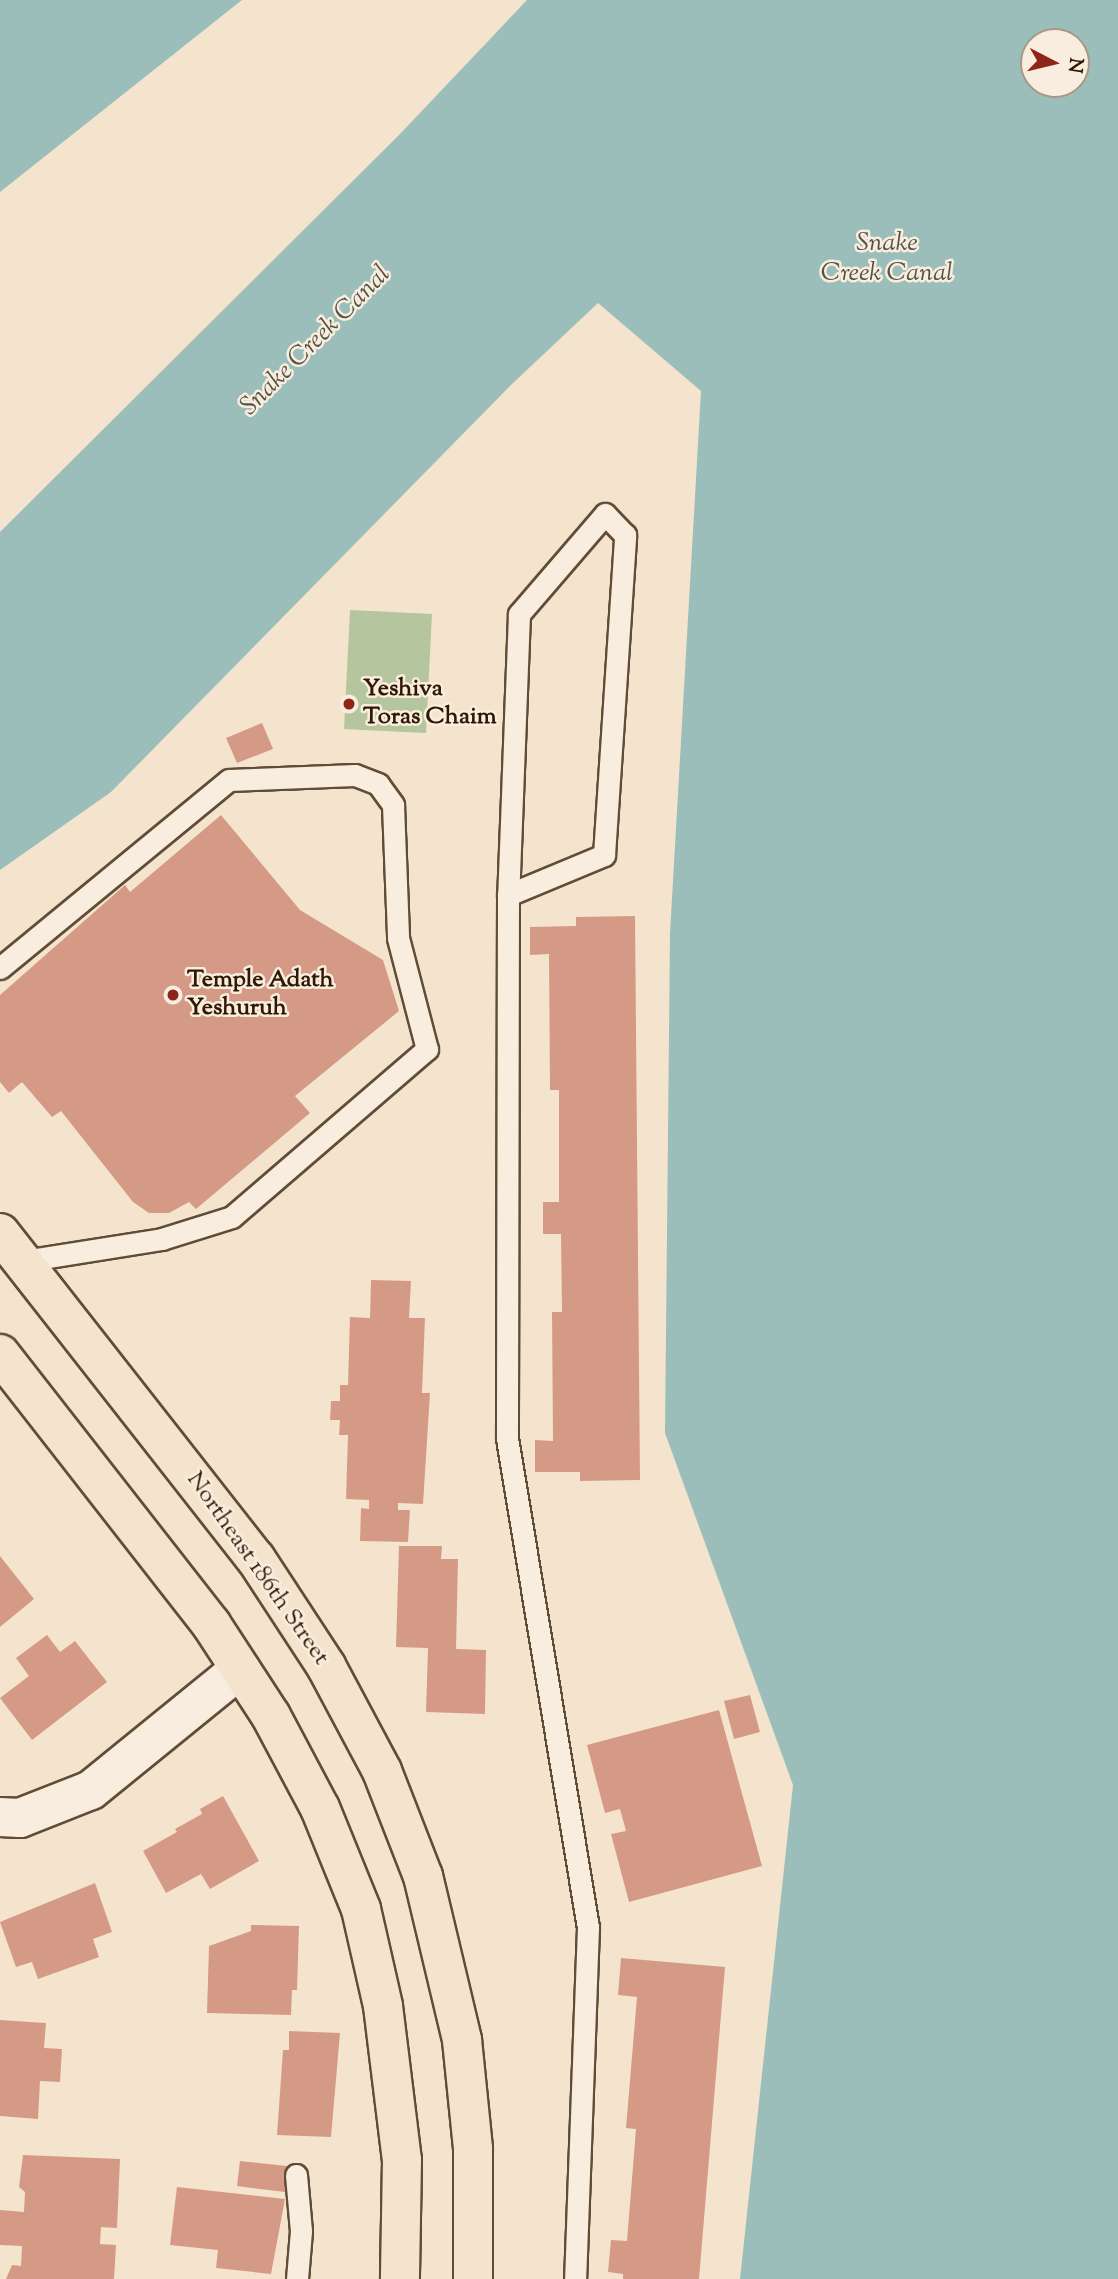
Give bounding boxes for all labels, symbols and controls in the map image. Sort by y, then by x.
north arrow [1020,28,1090,98]
text: N [1060,56,1089,75]
water label: Snake Creek Canal [821,228,953,290]
water label: Snake Creek Canal [235,260,397,422]
place label: Yeshiva Toras Chaim [363,676,497,732]
marker: Yeshiva Toras Chaim [341,696,357,712]
place label: Temple Adath Yeshuruh [187,967,333,1023]
marker: Temple Adath Yeshuruh [165,987,181,1003]
street label: Northeast 186th Street [179,1467,335,1671]

